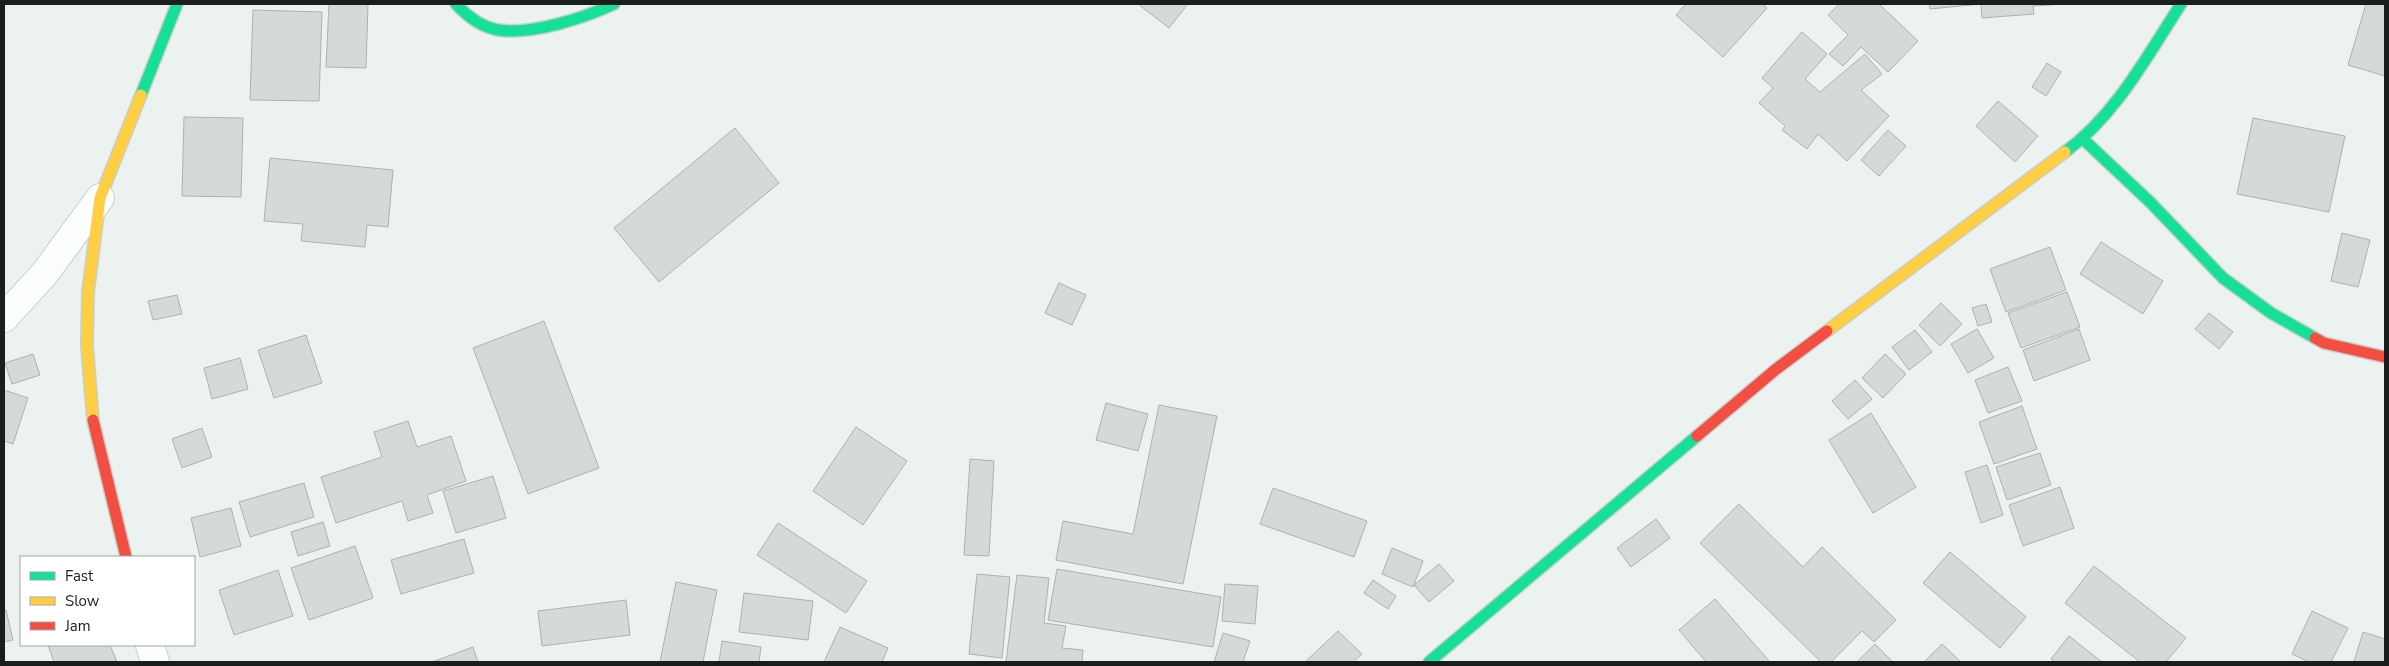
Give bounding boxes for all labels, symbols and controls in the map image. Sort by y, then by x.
legend [20,556,195,646]
text: Fast [65,566,94,586]
text: Slow [65,591,100,611]
text: Jam [64,616,91,636]

